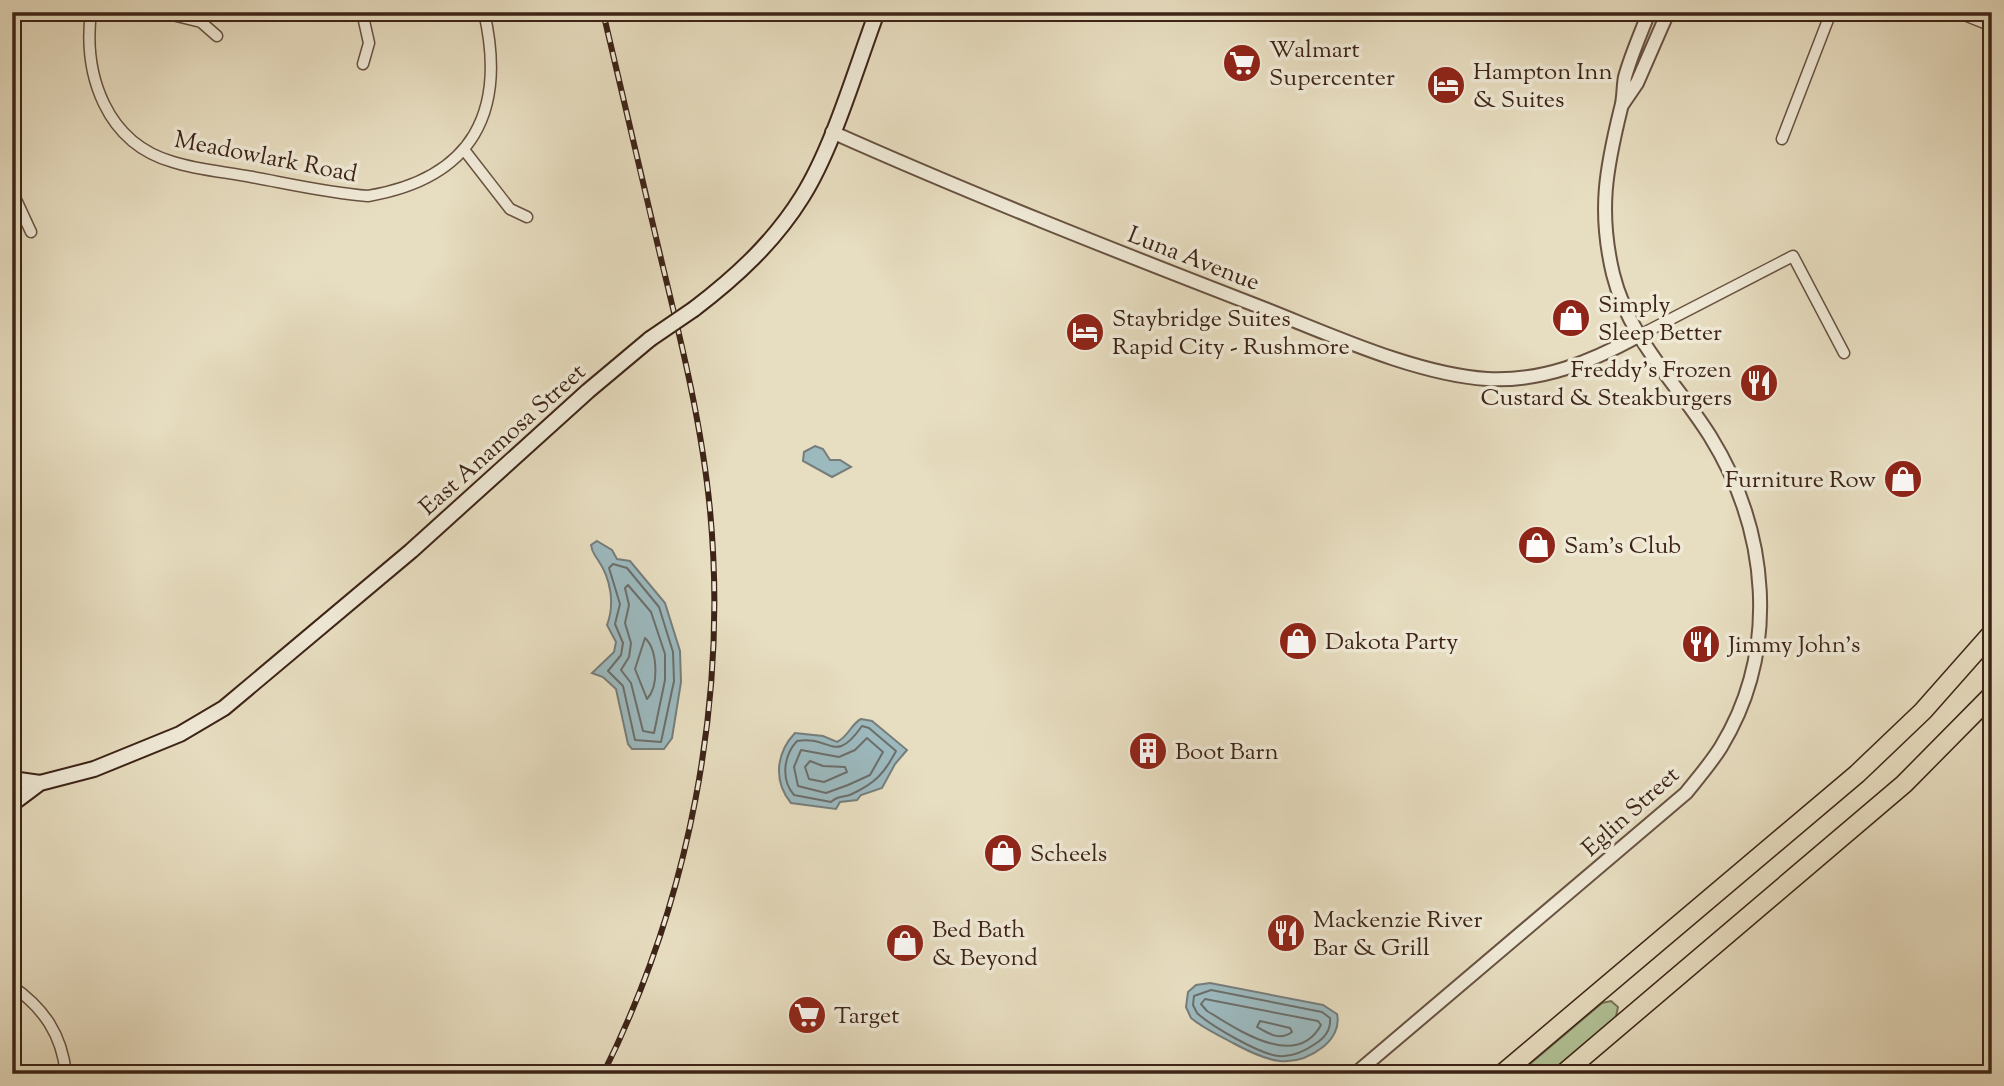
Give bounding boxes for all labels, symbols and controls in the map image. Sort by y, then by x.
place label: Walmart Supercenter [1269,34,1395,96]
supermarket icon: Walmart Supercenter [1221,42,1263,84]
place label: Hampton Inn & Suites [1473,56,1613,118]
hotel icon: Hampton Inn & Suites [1425,64,1467,106]
street label: Meadowlark Road [171,124,360,192]
street label: Luna Avenue [1122,219,1264,301]
place label: Simply Sleep Better [1598,289,1722,351]
shop icon: Simply Sleep Better [1550,297,1592,339]
place label: Staybridge Suites Rapid City - Rushmore [1112,303,1350,365]
hotel icon: Staybridge Suites Rapid City - Rushmore [1064,311,1106,353]
place label: Freddy's Frozen Custard & Steakburgers [1481,354,1732,416]
street label: East Anamosa Street [413,356,594,525]
restaurant icon: Freddy's Frozen Custard & Steakburgers [1738,362,1780,404]
shop icon: Furniture Row [1882,458,1924,500]
place label: Furniture Row [1725,464,1876,498]
shop icon: Sam's Club [1516,524,1558,566]
place label: Sam's Club [1564,530,1681,564]
shop icon: Dakota Party [1277,620,1319,662]
restaurant icon: Jimmy John's [1680,623,1722,665]
place label: Dakota Party [1325,626,1458,660]
place label: Jimmy John's [1726,629,1860,663]
building icon: Boot Barn [1127,730,1169,772]
place label: Boot Barn [1175,736,1279,770]
street label: Eglin Street [1575,759,1688,866]
shop icon: Scheels [982,832,1024,874]
place label: Scheels [1030,838,1107,872]
place label: Mackenzie River Bar & Grill [1313,904,1483,966]
restaurant icon: Mackenzie River Bar & Grill [1265,912,1307,954]
place label: Bed Bath & Beyond [932,914,1038,976]
shop icon: Bed Bath & Beyond [884,922,926,964]
supermarket icon: Target [786,994,828,1036]
place label: Target [834,1000,899,1034]

